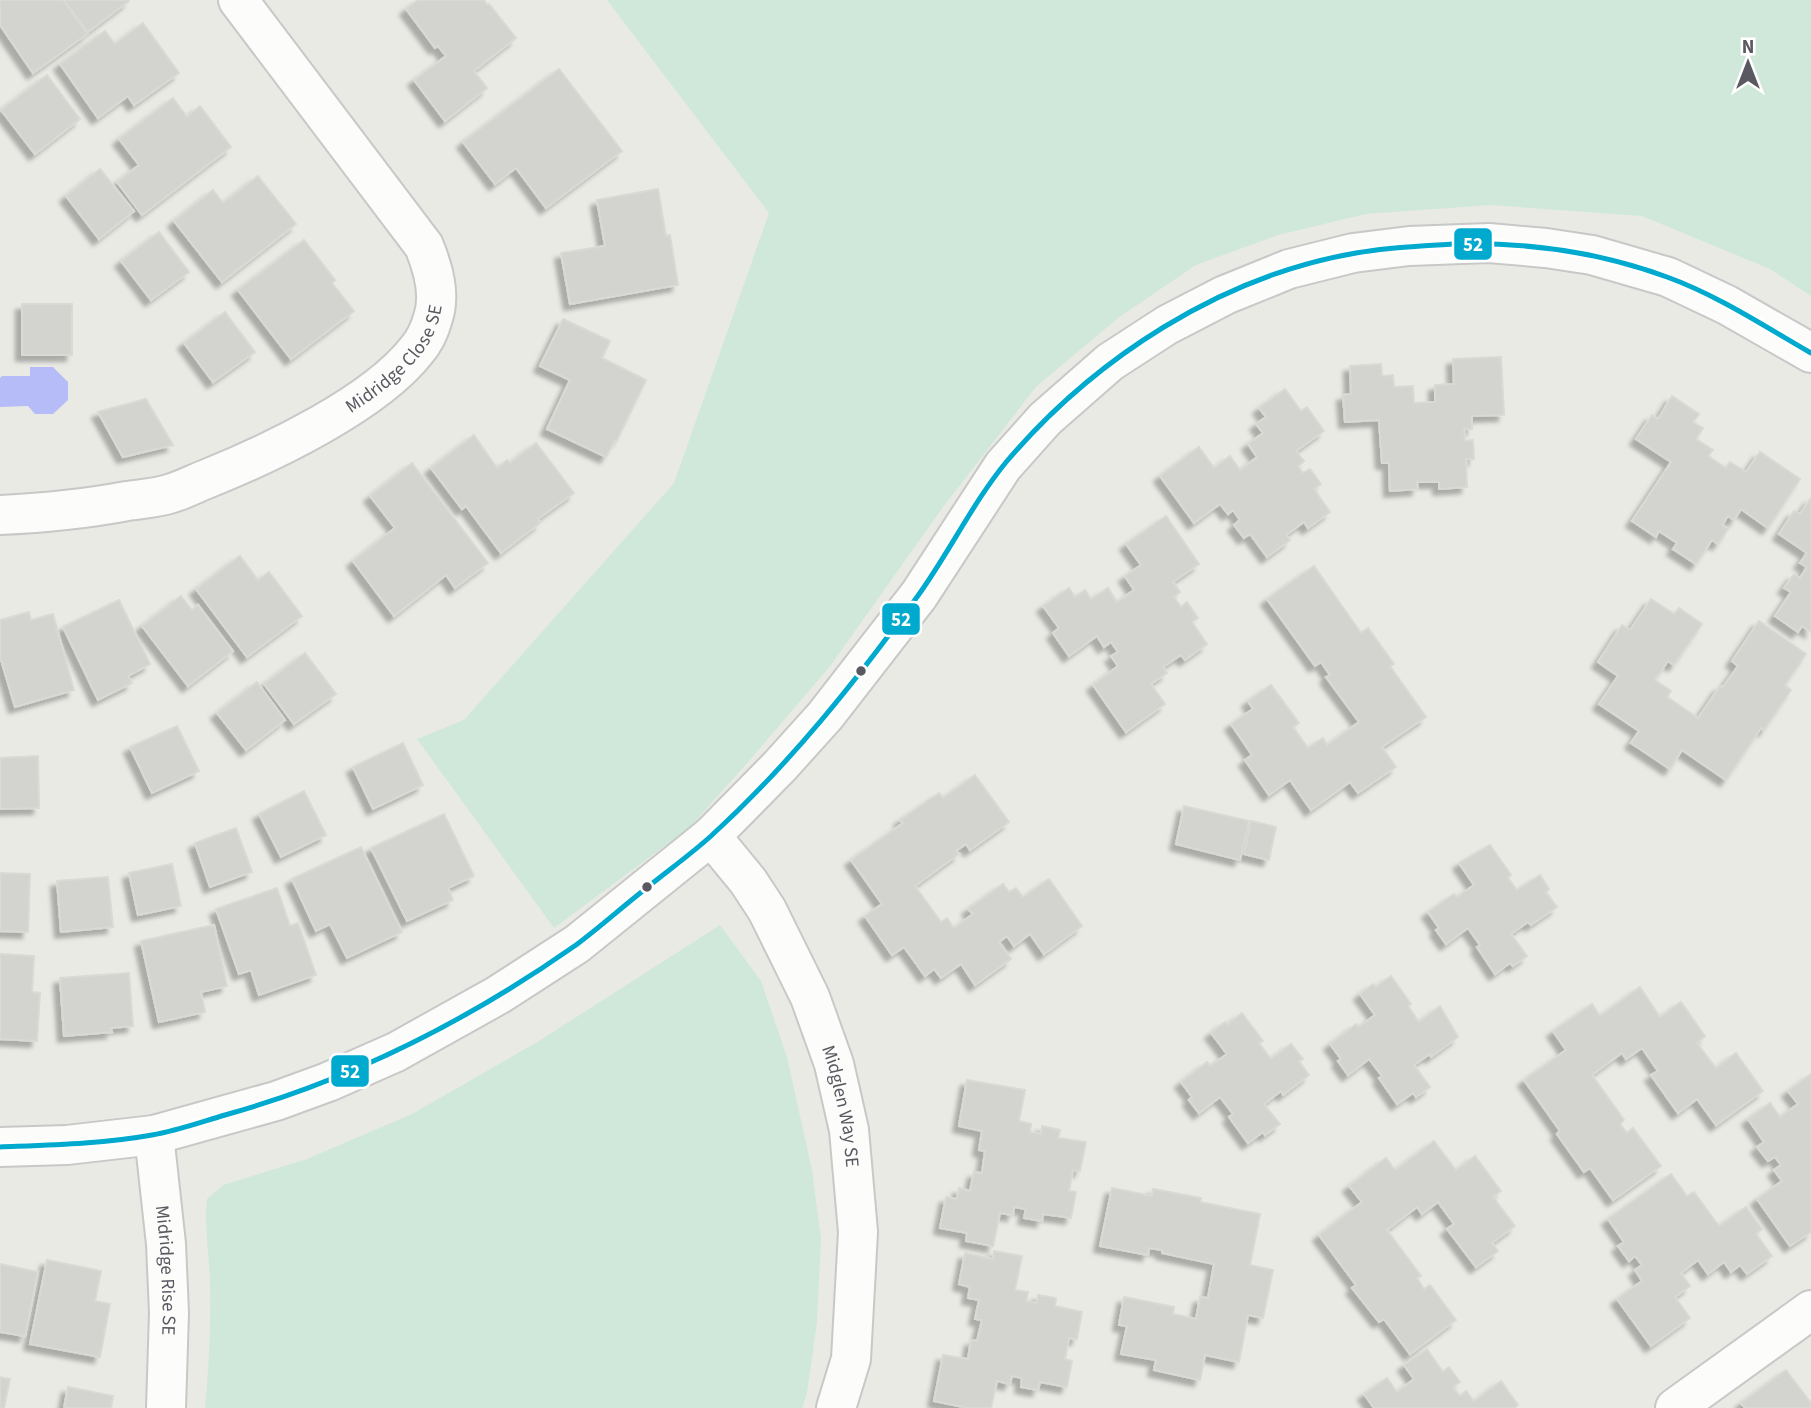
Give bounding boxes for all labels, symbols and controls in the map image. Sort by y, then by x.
north arrow [1713,28,1783,98]
text: N [1742,34,1754,61]
line badge: 52 [1453,227,1493,261]
text: 52 [1463,232,1483,259]
street label: Midridge Close SE [340,302,449,420]
line badge: 52 [881,602,921,636]
text: 52 [891,607,911,634]
unlabelled marker [854,664,868,678]
unlabelled marker [640,880,654,894]
street label: Midglen Way SE [815,1041,866,1168]
line badge: 52 [330,1054,370,1088]
text: 52 [340,1059,360,1086]
street label: Midridge Rise SE [148,1204,183,1336]

